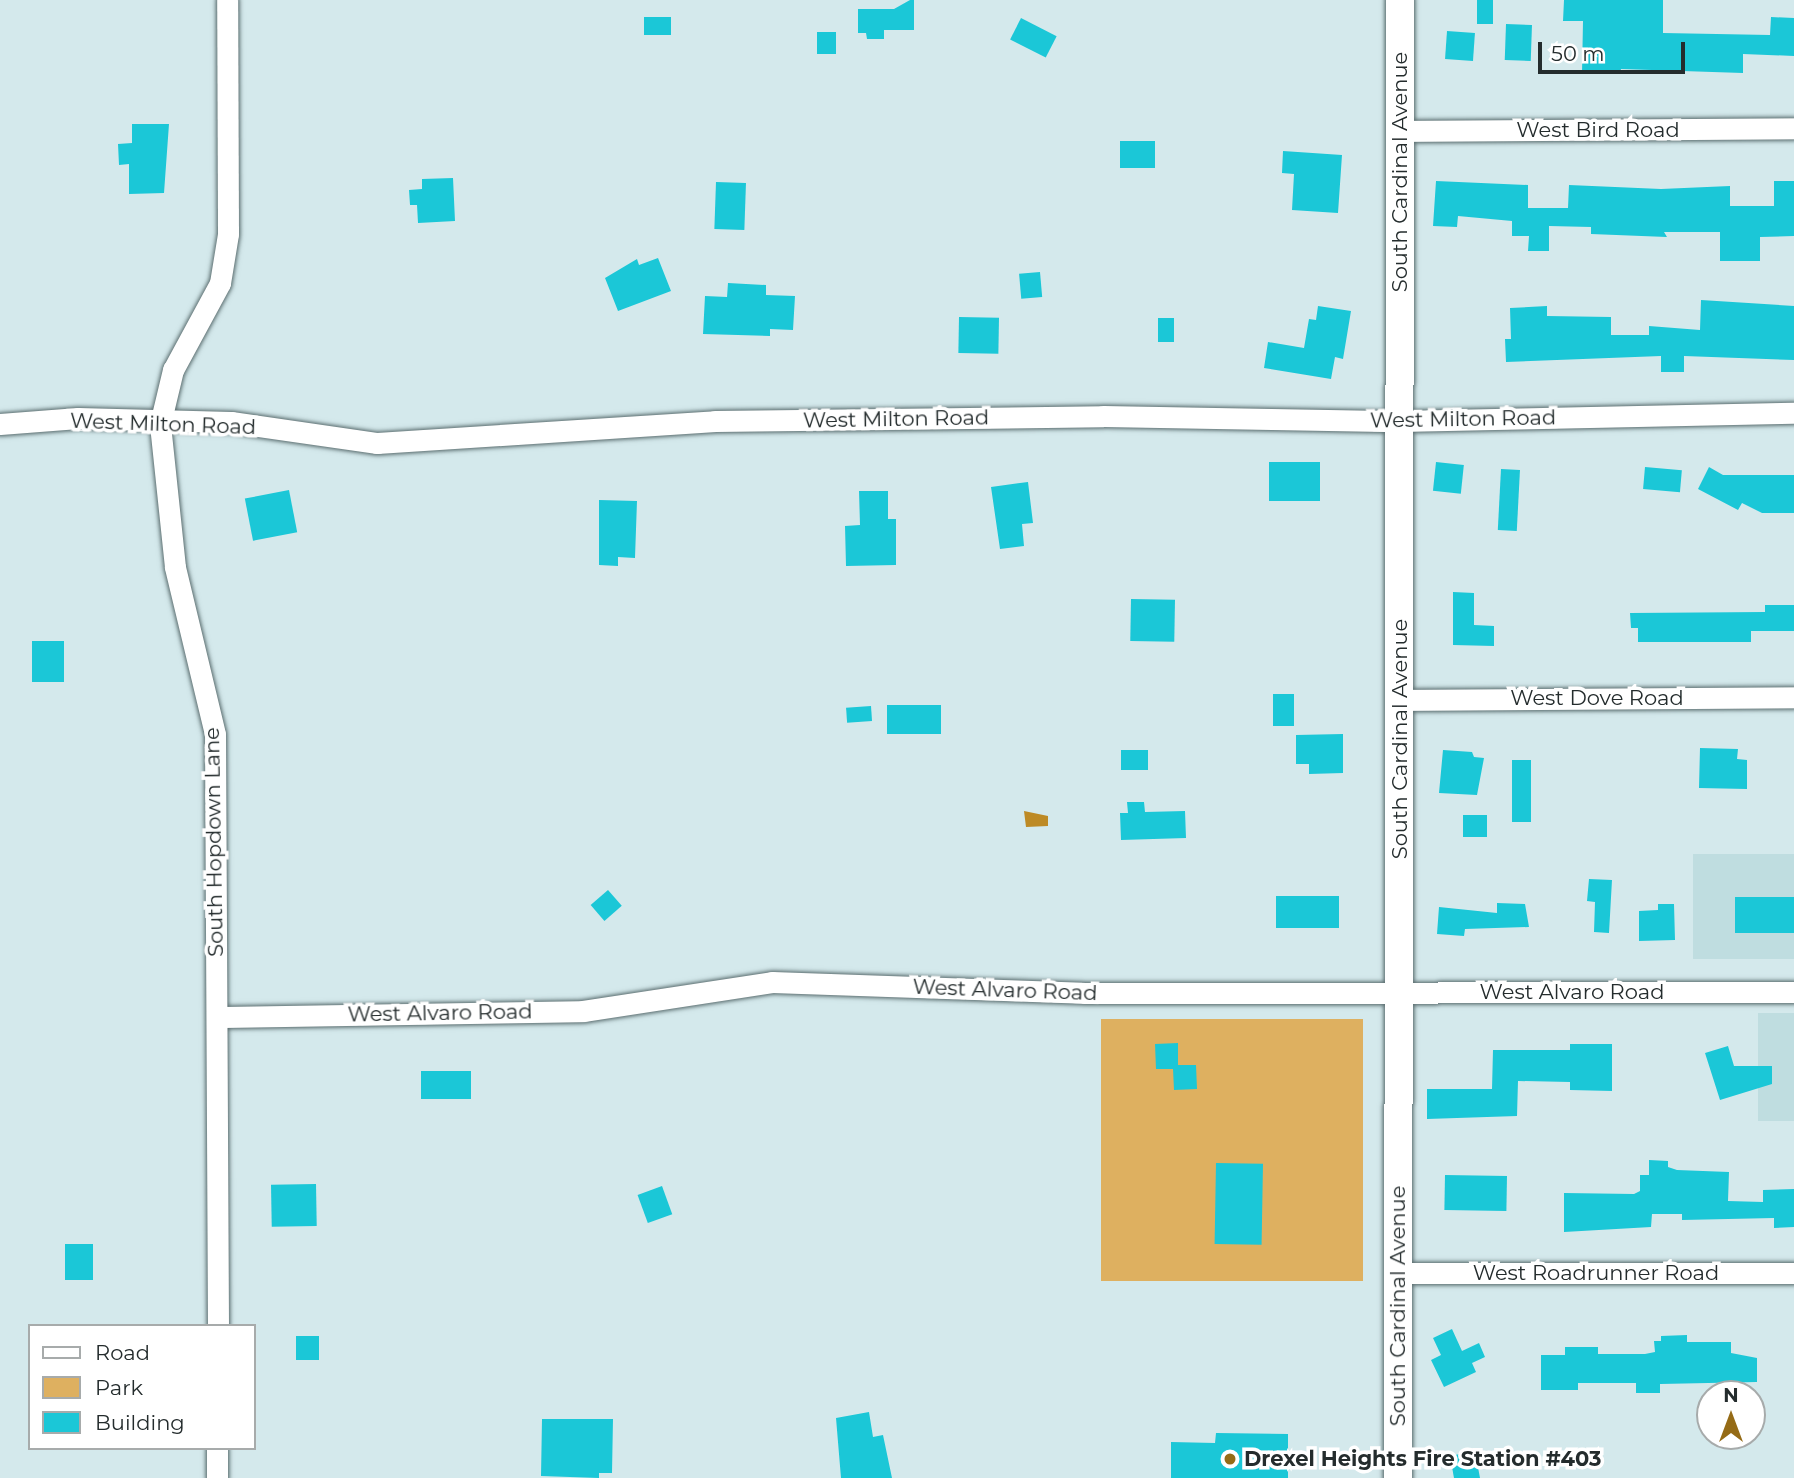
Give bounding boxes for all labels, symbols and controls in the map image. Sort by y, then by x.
scale bar [1542,28,1689,72]
text: 50 m [1551,41,1605,66]
street label: South Cardinal Avenue [1387,52,1413,292]
street label: West Bird Road [1516,117,1680,143]
street label: West Milton Road [803,405,989,433]
street label: West Milton Road [1370,405,1556,433]
street label: West Milton Road [70,408,256,440]
street label: South Cardinal Avenue [1387,619,1413,859]
street label: West Dove Road [1510,685,1684,711]
street label: South Hopdown Lane [199,727,229,957]
street label: West Alvaro Road [912,974,1098,1006]
street label: West Alvaro Road [1480,979,1664,1005]
street label: West Alvaro Road [347,999,533,1027]
street label: South Cardinal Avenue [1385,1186,1411,1426]
street label: West Roadrunner Road [1473,1260,1719,1286]
legend [28,1324,256,1450]
text: Road [95,1340,150,1365]
text: Park [95,1375,143,1400]
north arrow [1696,1380,1766,1450]
text: N [1723,1384,1739,1407]
text: Building [95,1410,185,1435]
place label: Drexel Heights Fire Station #403 [1244,1446,1601,1472]
marker: Drexel Heights Fire Station #403 [1222,1451,1238,1467]

